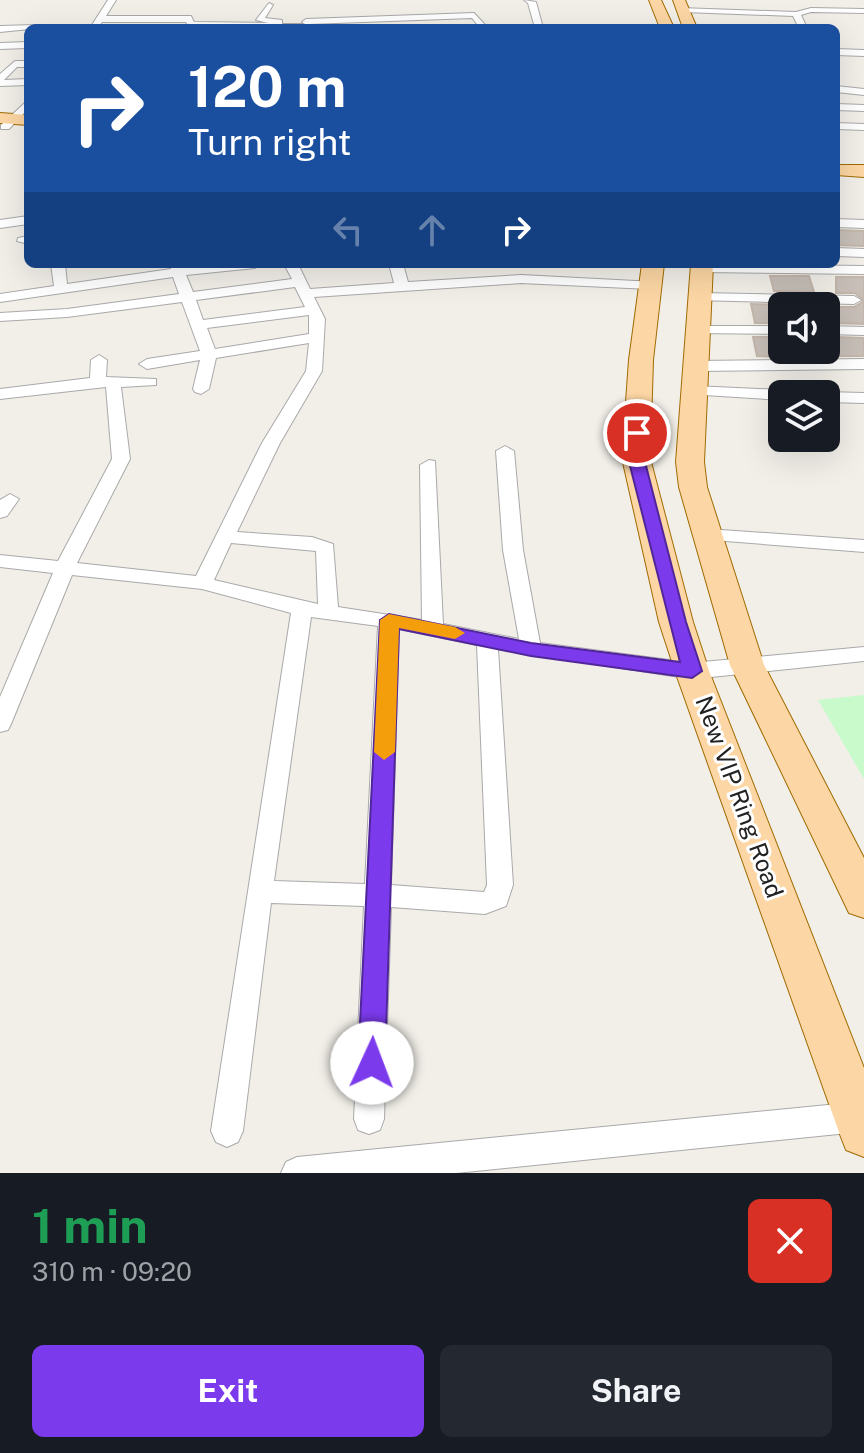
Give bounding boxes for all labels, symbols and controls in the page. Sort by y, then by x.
text: 120 m [188,54,346,120]
icon: right [56,56,160,160]
text: Turn right [188,121,351,163]
icon: left [326,208,370,252]
icon: ahead [410,208,454,252]
icon: right [494,208,538,252]
map controls [768,292,840,452]
button: sound [768,292,840,364]
button: layers [768,380,840,452]
pin [603,399,671,467]
icon: arrive [615,411,659,455]
street label: New VIP Ring Road [690,692,790,902]
position arrow [330,1021,414,1105]
text: 1 min [32,1197,148,1254]
button: close [748,1199,832,1283]
text: 310 m · 09:20 [32,1256,192,1287]
button: Exit [32,1345,424,1437]
button: Share [440,1345,832,1437]

